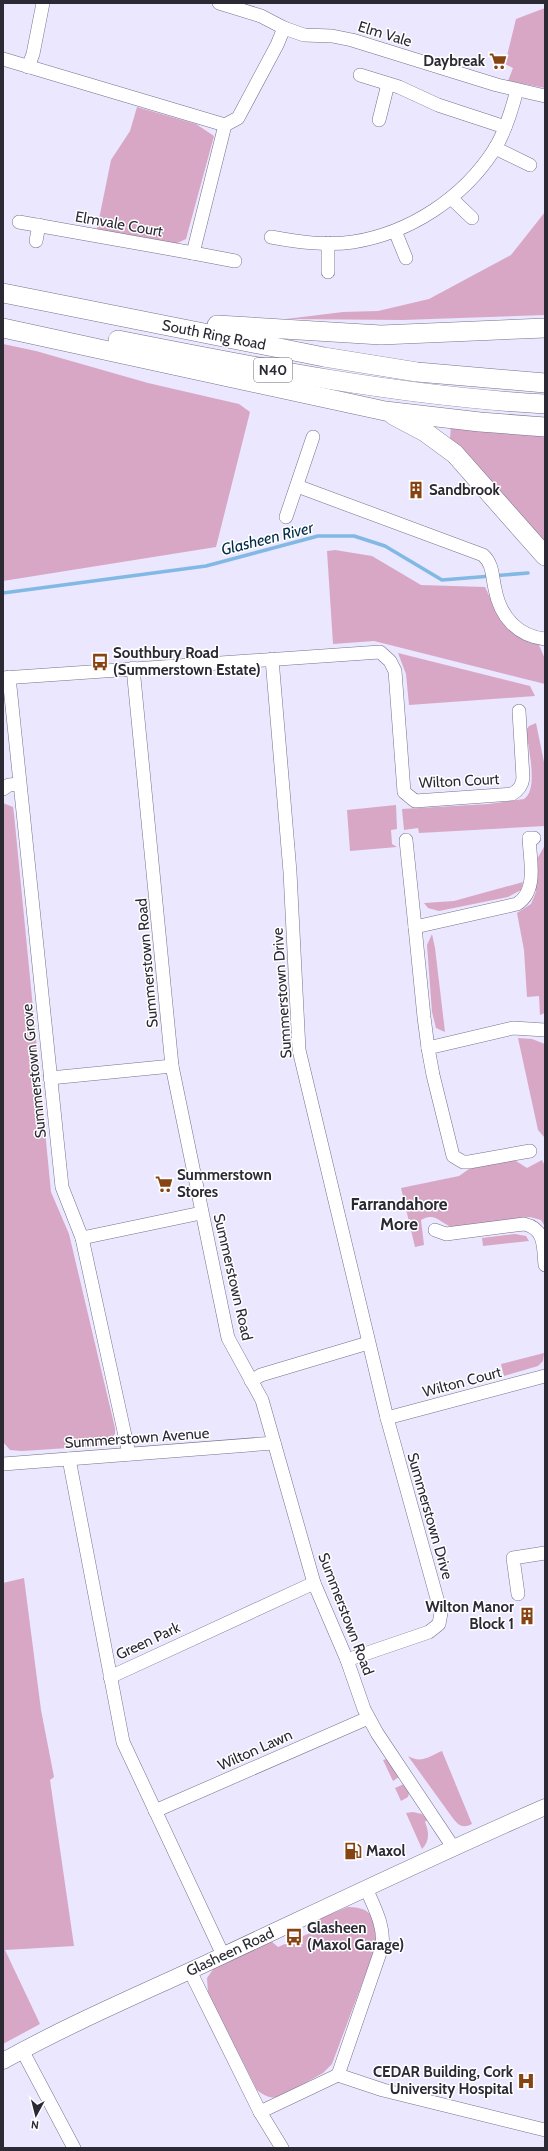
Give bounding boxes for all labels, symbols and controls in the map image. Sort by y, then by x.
street label: Elm Vale [356,17,414,51]
supermarket icon: Daybreak [488,51,508,71]
place label: Daybreak [423,52,486,70]
street label: Elmvale Court [74,207,164,241]
street label: South Ring Road [161,316,267,354]
road number: N40 [254,358,292,382]
building icon: Sandbrook [406,480,426,500]
place label: Sandbrook [429,481,500,499]
water label: Glasheen River [219,518,316,559]
place label: Southbury Road (Summerstown Estate) [113,644,261,679]
bus stop icon: Southbury Road (Summerstown Estate) [90,652,110,672]
street label: Wilton Court [418,770,500,792]
street label: Summerstown Road [132,898,162,1028]
street label: Summerstown Drive [268,927,296,1059]
street label: Summerstown Grove [18,1003,50,1139]
place label: Summerstown Stores [177,1166,272,1201]
supermarket icon: Summerstown Stores [154,1174,174,1194]
district label: Farrandahore More [350,1194,448,1234]
street label: Summerstown Road [210,1212,256,1342]
street label: Wilton Court [421,1363,503,1401]
street label: Summerstown Avenue [64,1424,210,1452]
street label: Summerstown Drive [403,1451,457,1582]
street label: Summerstown Road [314,1550,378,1678]
place label: Wilton Manor Block 1 [425,1598,514,1633]
building icon: Wilton Manor Block 1 [517,1606,537,1626]
street label: Green Park [113,1618,183,1664]
street label: Wilton Lawn [215,1726,295,1774]
fuel station icon: Maxol [343,1841,363,1861]
place label: Maxol [366,1842,406,1860]
place label: Glasheen (Maxol Garage) [307,1919,404,1954]
street label: Glasheen Road [183,1924,277,1980]
bus stop icon: Glasheen (Maxol Garage) [284,1927,304,1947]
place label: CEDAR Building, Cork University Hospital [373,2063,514,2098]
hospital icon: CEDAR Building, Cork University Hospital [516,2071,536,2091]
north arrow [16,2095,56,2135]
text: N [30,2118,39,2132]

